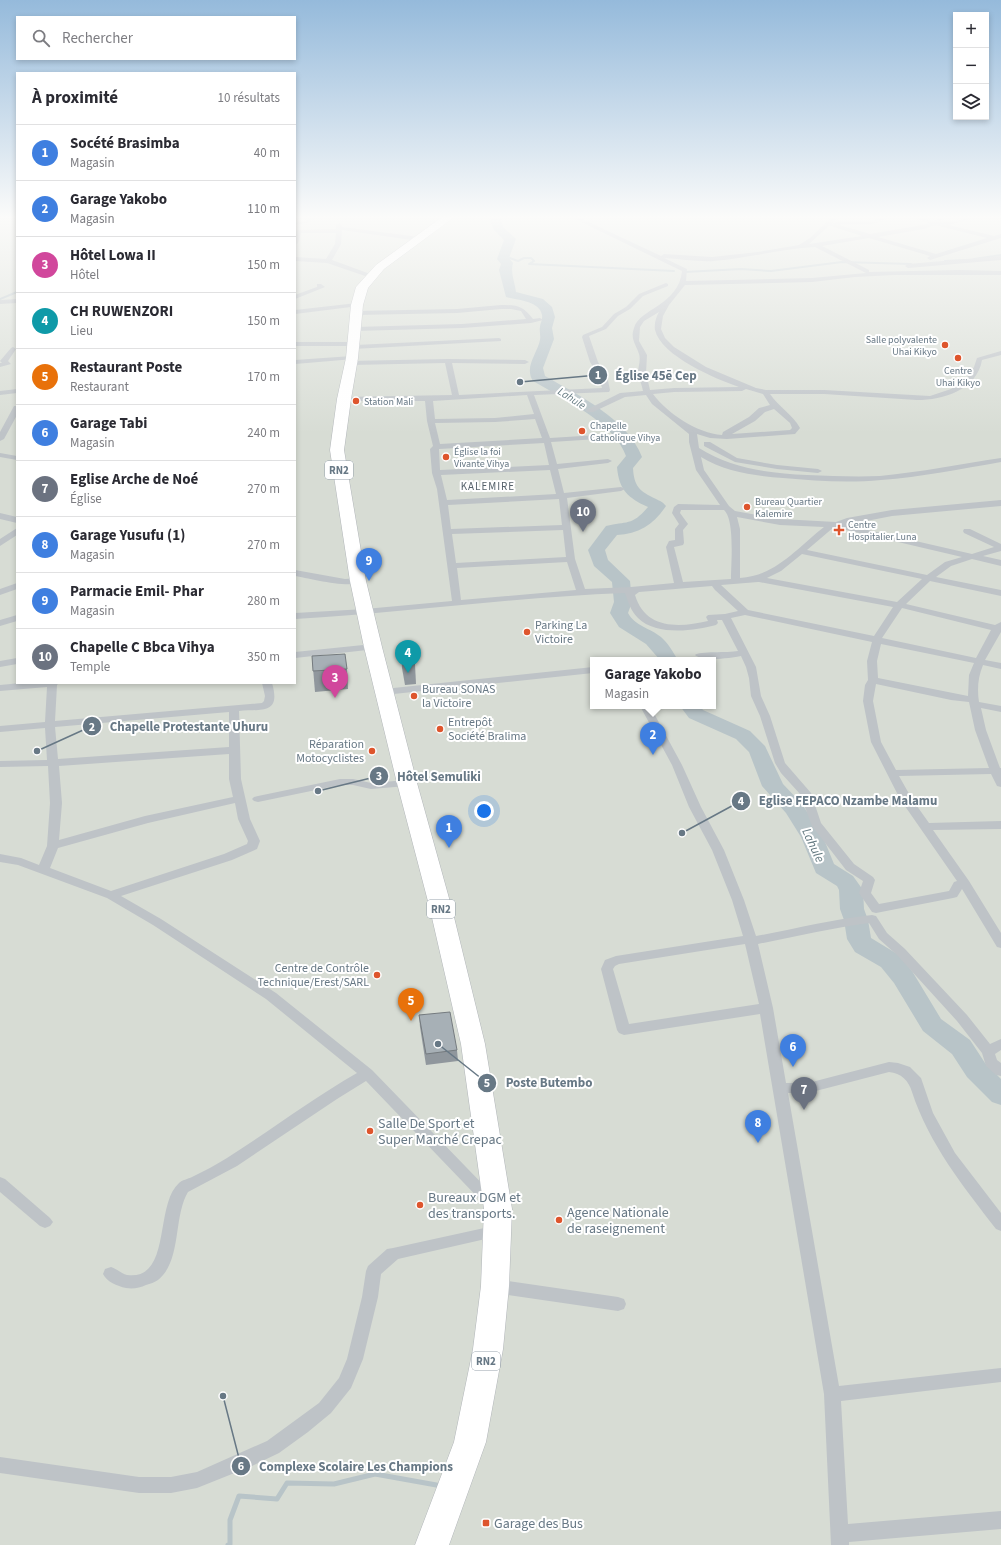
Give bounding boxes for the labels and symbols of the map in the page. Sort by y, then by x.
place label: Salle polyvalente Uhai Kikyo [866,333,937,359]
marker: Salle polyvalente Uhai Kikyo [940,340,950,350]
marker: Centre Uhai Kikyo [953,353,963,363]
callout: Église 45ē Cep [588,362,705,387]
place label: Centre Uhai Kikyo [936,364,980,390]
text: 1 [595,367,601,384]
text: Église 45ē Cep [615,367,697,385]
water label: Lahule [555,384,589,413]
place label: Station Mali [364,395,413,409]
marker: Station Mali [351,396,361,406]
place label: Chapelle Catholique Vihya [590,419,660,445]
marker: Chapelle Catholique Vihya [577,426,587,436]
place label: Église la foi Vivante Vihya [454,445,509,471]
marker: Église la foi Vivante Vihya [441,452,451,462]
road number: RN2 [325,461,353,479]
district label: KALEMIRE [461,479,515,494]
place label: Bureau Quartier Kalemire [755,495,822,521]
pin: 10 [570,499,596,532]
marker: Bureau Quartier Kalemire [742,502,752,512]
place label: Centre Hospitalier Luna [848,518,916,544]
marker: Centre Hospitalier Luna [833,524,845,536]
pin: 9 [356,548,382,581]
place label: Parking La Victoire [535,617,587,648]
marker: Parking La Victoire [522,627,532,637]
pin: 4 [395,640,421,673]
pin: 3 [322,665,348,698]
place label: Bureau SONAS la Victoire [422,681,495,712]
marker: Bureau SONAS la Victoire [409,691,419,701]
callout: Chapelle Protestante Uhuru [82,714,276,739]
place label: Entrepôt Société Bralima [448,714,526,745]
text: Chapelle Protestante Uhuru [110,718,268,736]
text: 2 [89,719,95,736]
pin: 2 [640,722,666,755]
marker: Entrepôt Société Bralima [435,724,445,734]
place label: Réparation Motocyclistes [296,736,364,767]
marker: Réparation Motocyclistes [367,746,377,756]
callout: Hôtel Semuliki [369,764,489,789]
text: 3 [376,768,382,785]
text: Hôtel Semuliki [397,768,481,786]
callout: Eglise FEPACO Nzambe Malamu [731,788,946,813]
text: Eglise FEPACO Nzambe Malamu [759,792,937,810]
text: 4 [738,793,745,810]
your location [474,801,494,821]
pin: 1 [436,815,462,848]
water label: Lahule [797,825,829,865]
road number: RN2 [427,900,455,918]
place label: Centre de Contrôle Technique/Erest/SARL [257,960,369,991]
marker: Centre de Contrôle Technique/Erest/SARL [372,970,382,980]
pin: 5 [398,988,424,1021]
pin: 6 [780,1034,806,1067]
callout: Poste Butembo [477,1070,600,1095]
text: Poste Butembo [506,1074,592,1092]
text: 5 [484,1075,490,1092]
pin: 7 [791,1077,817,1110]
pin: 8 [745,1110,771,1143]
place label: Salle De Sport et Super Marché Crepac [378,1114,502,1150]
marker: Salle De Sport et Super Marché Crepac [365,1126,375,1136]
place label: Bureaux DGM et des transports. [428,1188,521,1224]
marker: Bureaux DGM et des transports. [415,1200,425,1210]
place label: Agence Nationale de raseignement [567,1203,669,1239]
marker: Agence Nationale de raseignement [554,1215,564,1225]
road number: RN2 [472,1352,500,1370]
callout: Complexe Scolaire Les Champions [231,1453,461,1478]
text: 6 [238,1458,244,1475]
text: Complexe Scolaire Les Champions [259,1458,453,1476]
place label: Garage des Bus [494,1514,583,1534]
marker: Garage des Bus [481,1518,491,1528]

